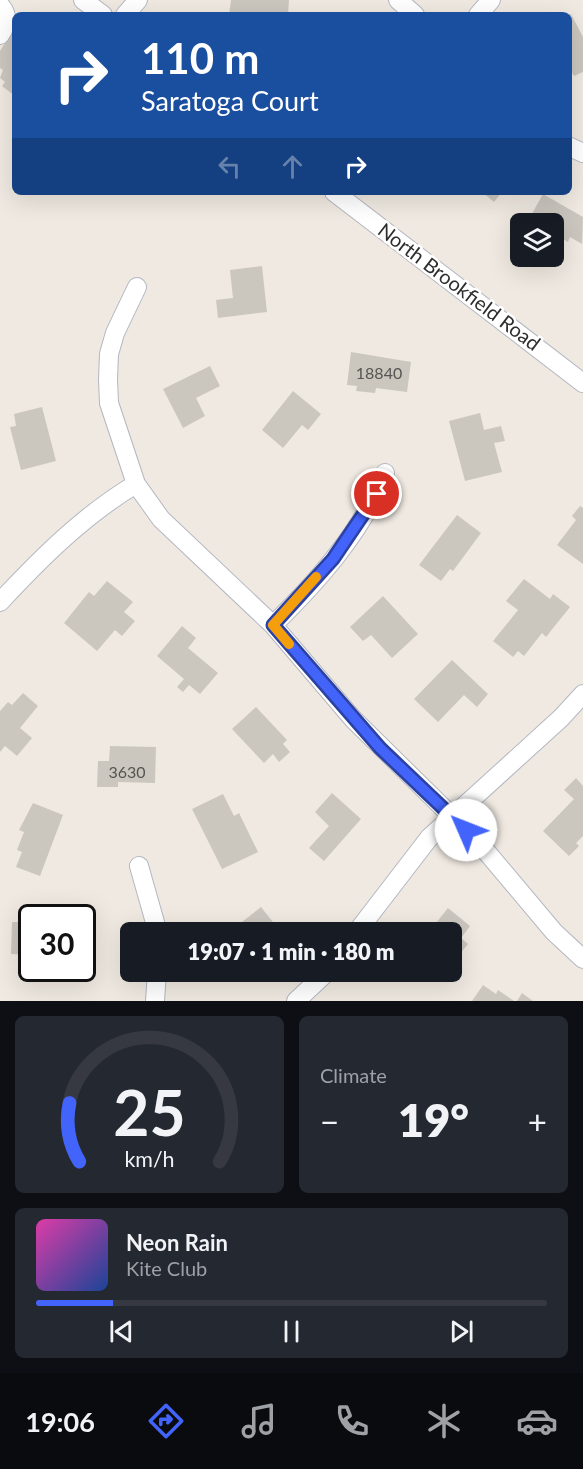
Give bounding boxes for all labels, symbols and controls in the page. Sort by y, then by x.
text: 110 m [141,33,259,83]
icon: right [42,36,120,114]
text: Saratoga Court [141,84,319,117]
icon: left [213,150,246,183]
icon: ahead [276,150,309,183]
icon: right [339,150,372,183]
map controls [510,213,564,267]
button: layers [510,213,564,267]
street label: North Brookfield Road [374,217,545,355]
house number: 18840 [356,363,402,382]
pin [351,468,402,519]
icon: arrive [360,477,393,510]
house number: 3630 [108,762,146,781]
position arrow [434,798,498,862]
speed limit sign: 30 [18,904,96,982]
text: 19:07 · 1 min · 180 m [188,938,394,965]
text: Climate [320,1063,387,1087]
text: 25 [113,1074,186,1149]
text: 19° [398,1093,469,1147]
text: − [320,1101,339,1141]
text: + [528,1101,547,1141]
text: km/h [124,1146,175,1172]
text: Neon Rain [126,1229,228,1256]
text: Kite Club [126,1256,207,1280]
icon: previous [105,1315,138,1348]
icon: pause [275,1315,308,1348]
icon: next [445,1315,478,1348]
icon: directions [145,1400,187,1442]
icon: music [238,1400,280,1442]
icon: phone [331,1400,373,1442]
icon: climate [423,1400,465,1442]
icon: car [516,1400,558,1442]
text: 19:06 [25,1405,95,1438]

